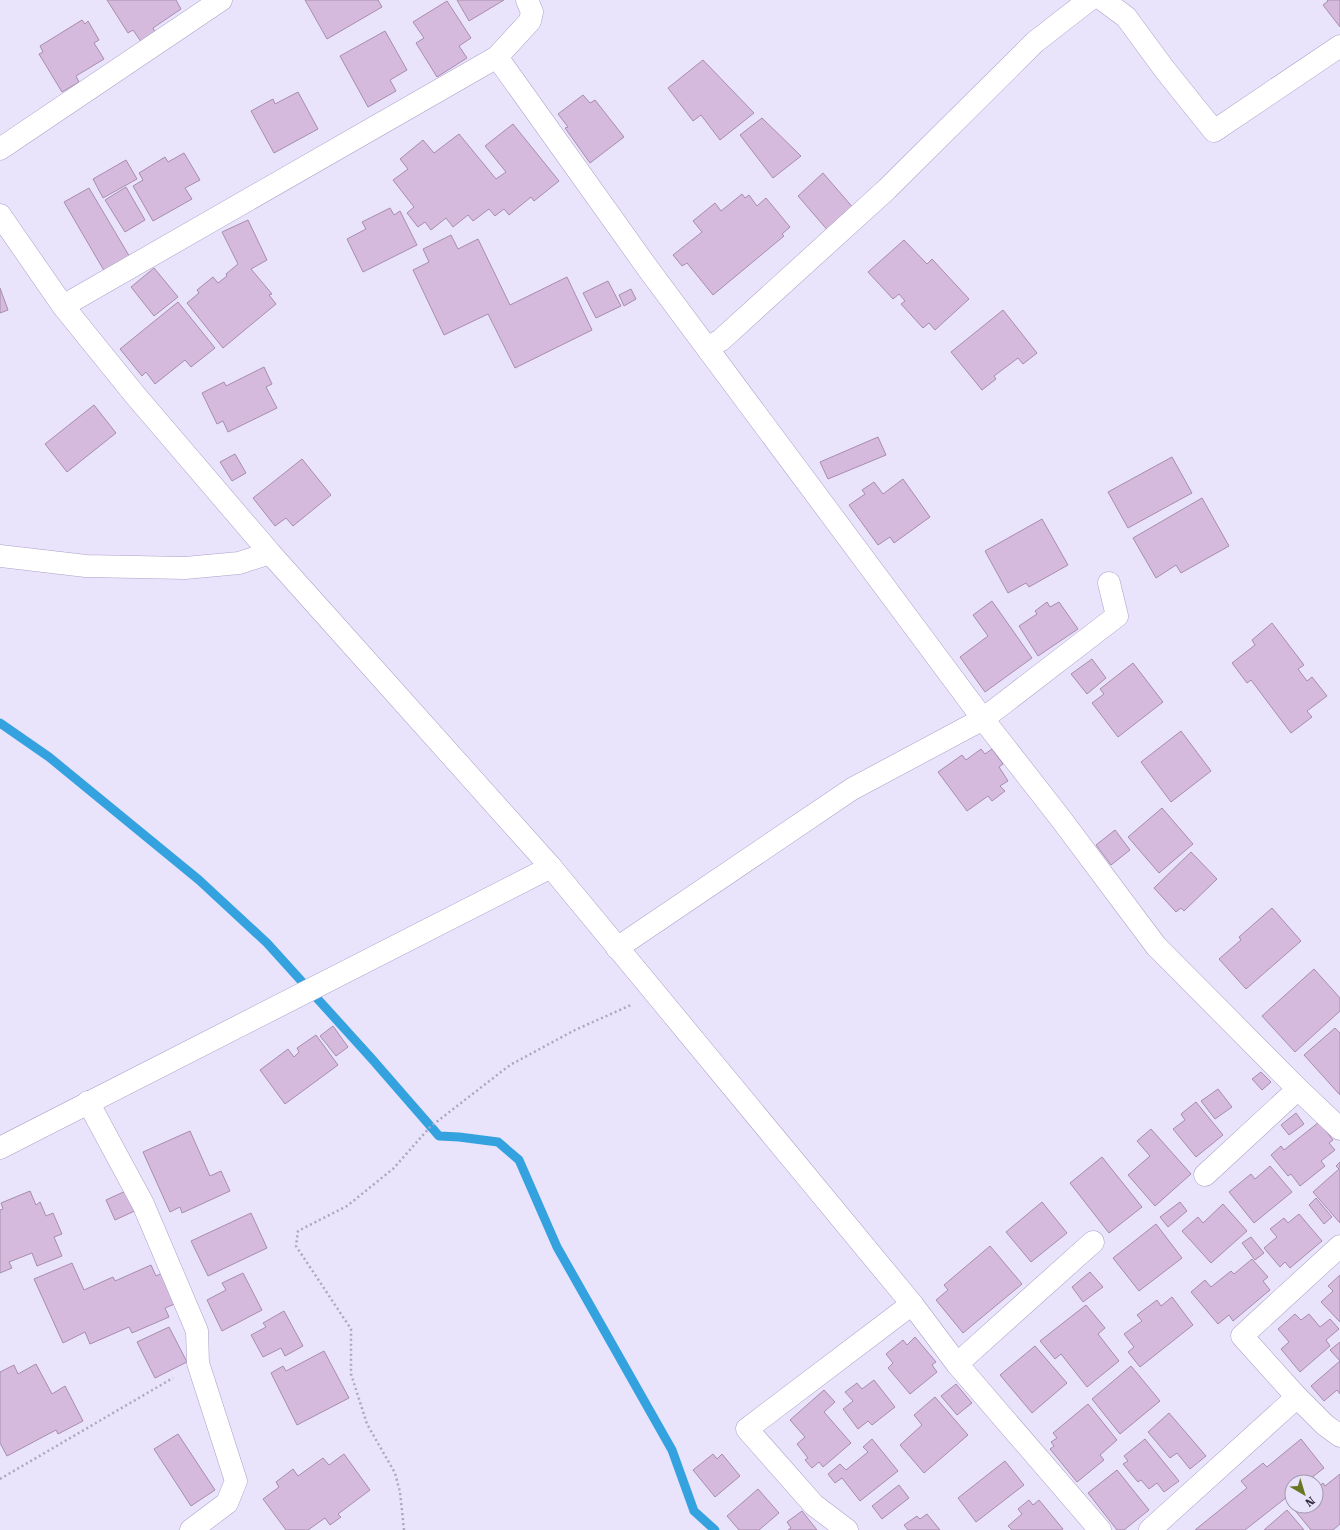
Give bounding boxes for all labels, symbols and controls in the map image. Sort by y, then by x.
north arrow [1284,1474,1324,1514]
text: N [1302,1494,1317,1510]

